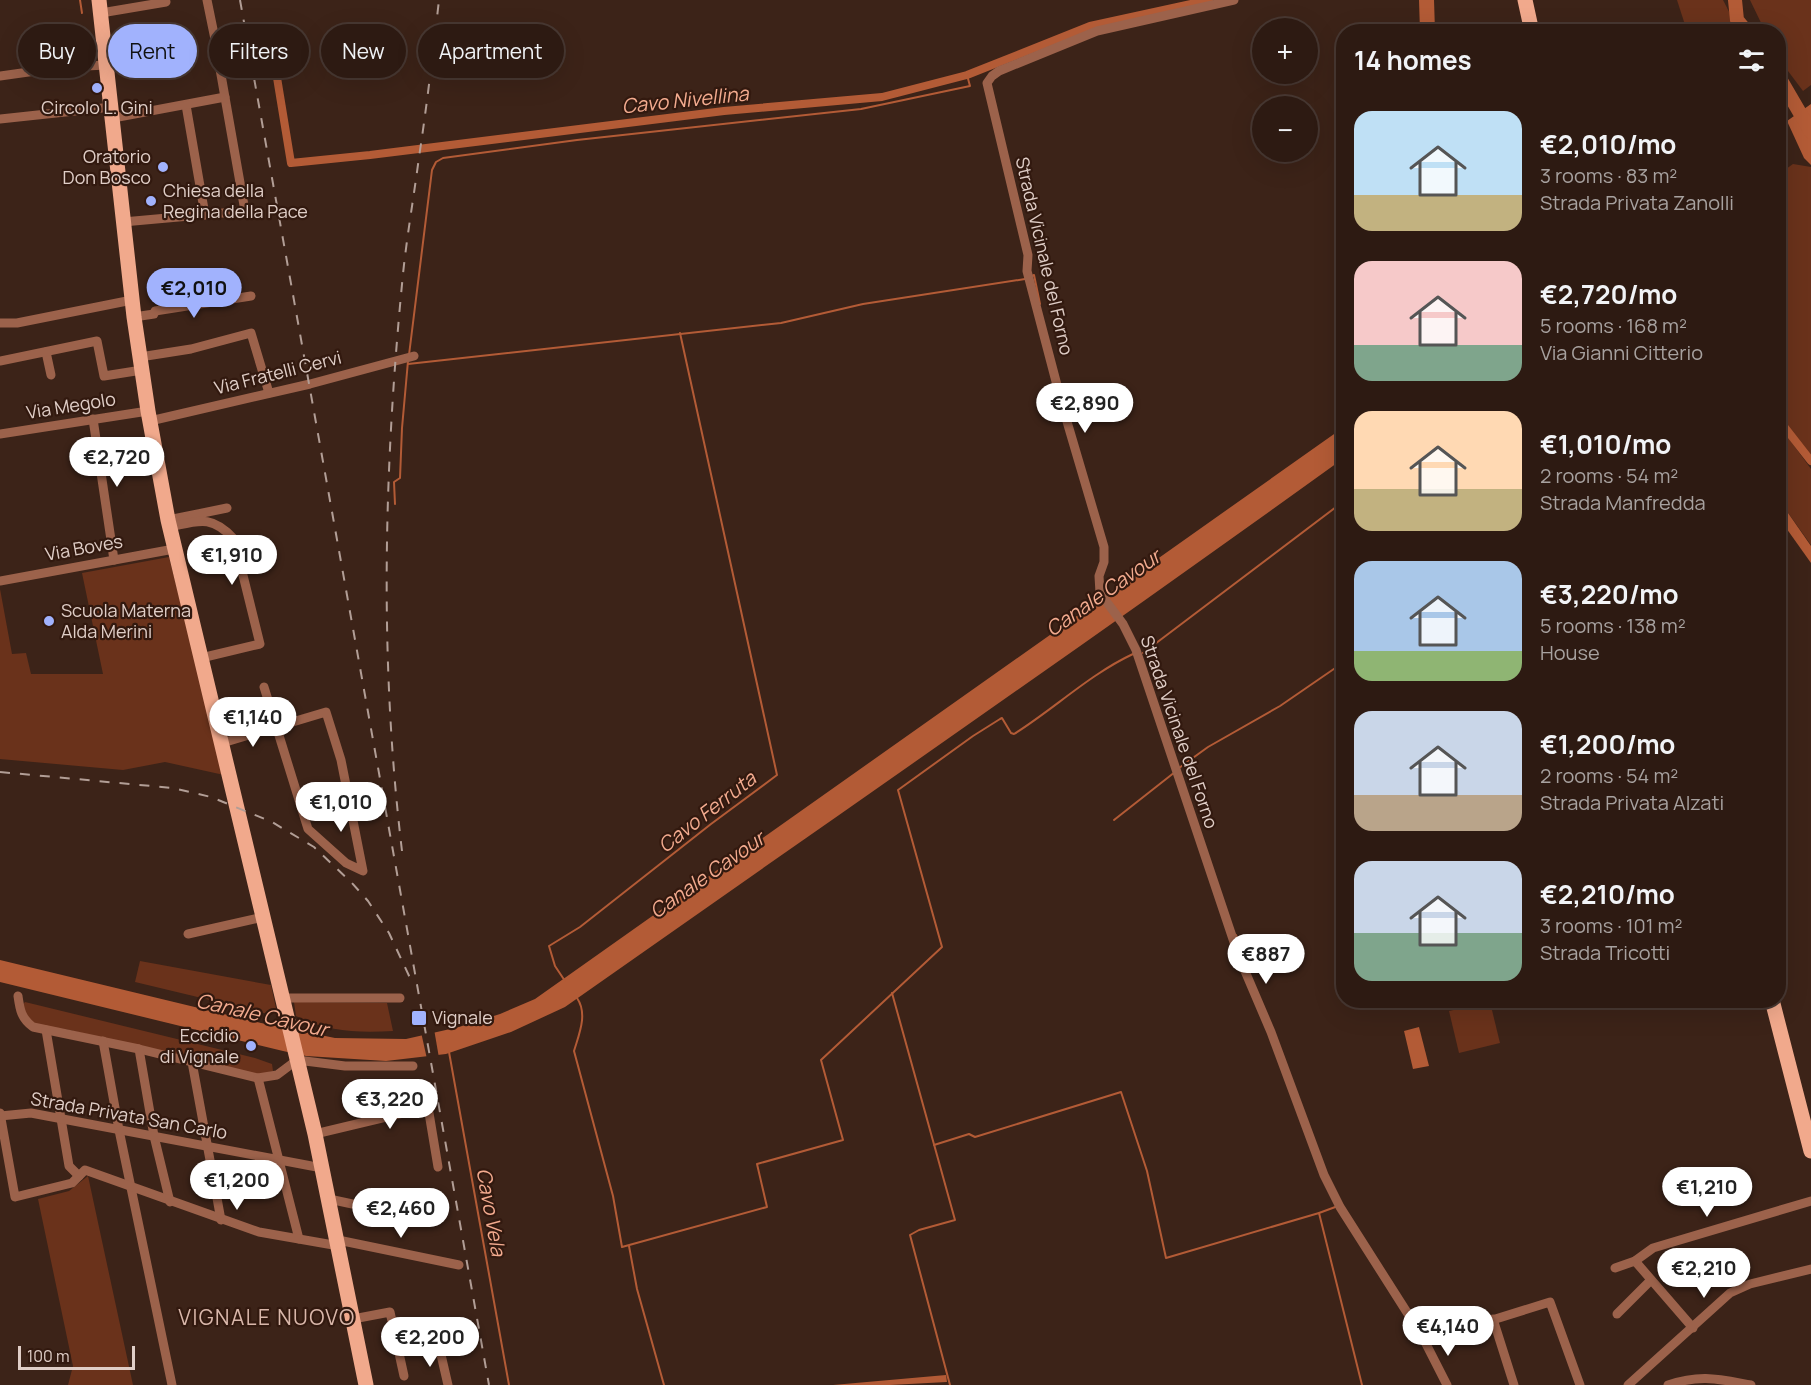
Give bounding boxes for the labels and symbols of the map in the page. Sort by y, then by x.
water label: Cavo Nivellina [620,79,751,120]
marker: Circolo L. Gini [90,81,104,95]
place label: Circolo L. Gini [41,95,153,119]
place label: Oratorio Don Bosco [63,144,151,189]
street label: Strada Vicinale del Forno [1011,154,1079,357]
marker: Oratorio Don Bosco [156,160,170,174]
place label: Chiesa della Regina della Pace [163,178,308,223]
marker: Chiesa della Regina della Pace [144,194,158,208]
pin: €2,010 [145,268,243,319]
street label: Via Fratelli Cervi [212,345,344,399]
pin: €2,890 [1036,383,1134,434]
street label: Via Megolo [24,386,117,424]
pin: €2,720 [68,437,166,488]
street label: Via Boves [43,528,125,566]
pin: €1,910 [183,535,281,586]
water label: Canale Cavour [1040,541,1168,642]
place label: Scuola Materna Alda Merini [61,598,191,643]
marker: Scuola Materna Alda Merini [42,614,56,628]
street label: Strada Vicinale del Forno [1136,632,1224,831]
pin: €1,140 [204,697,302,748]
water label: Cavo Ferruta [652,764,762,858]
pin: €1,010 [292,782,390,833]
water label: Canale Cavour [644,823,772,924]
pin: €887 [1230,934,1302,985]
water label: Canale Cavour [194,986,333,1043]
place label: Vignale [432,1005,493,1029]
marker: Vignale [410,1009,428,1027]
place label: Eccidio di Vignale [160,1023,239,1068]
marker: Eccidio di Vignale [244,1039,258,1053]
pin: €3,220 [341,1079,439,1130]
street label: Strada Privata San Carlo [29,1086,229,1144]
pin: €1,200 [188,1160,286,1211]
water label: Cavo Vela [470,1166,513,1259]
pin: €1,210 [1658,1167,1756,1218]
pin: €2,460 [352,1188,450,1239]
pin: €2,210 [1655,1248,1753,1299]
district label: VIGNALE NUOVO [178,1303,356,1331]
pin: €4,140 [1399,1306,1497,1357]
pin: €2,200 [381,1317,479,1368]
scale bar [18,1343,135,1370]

